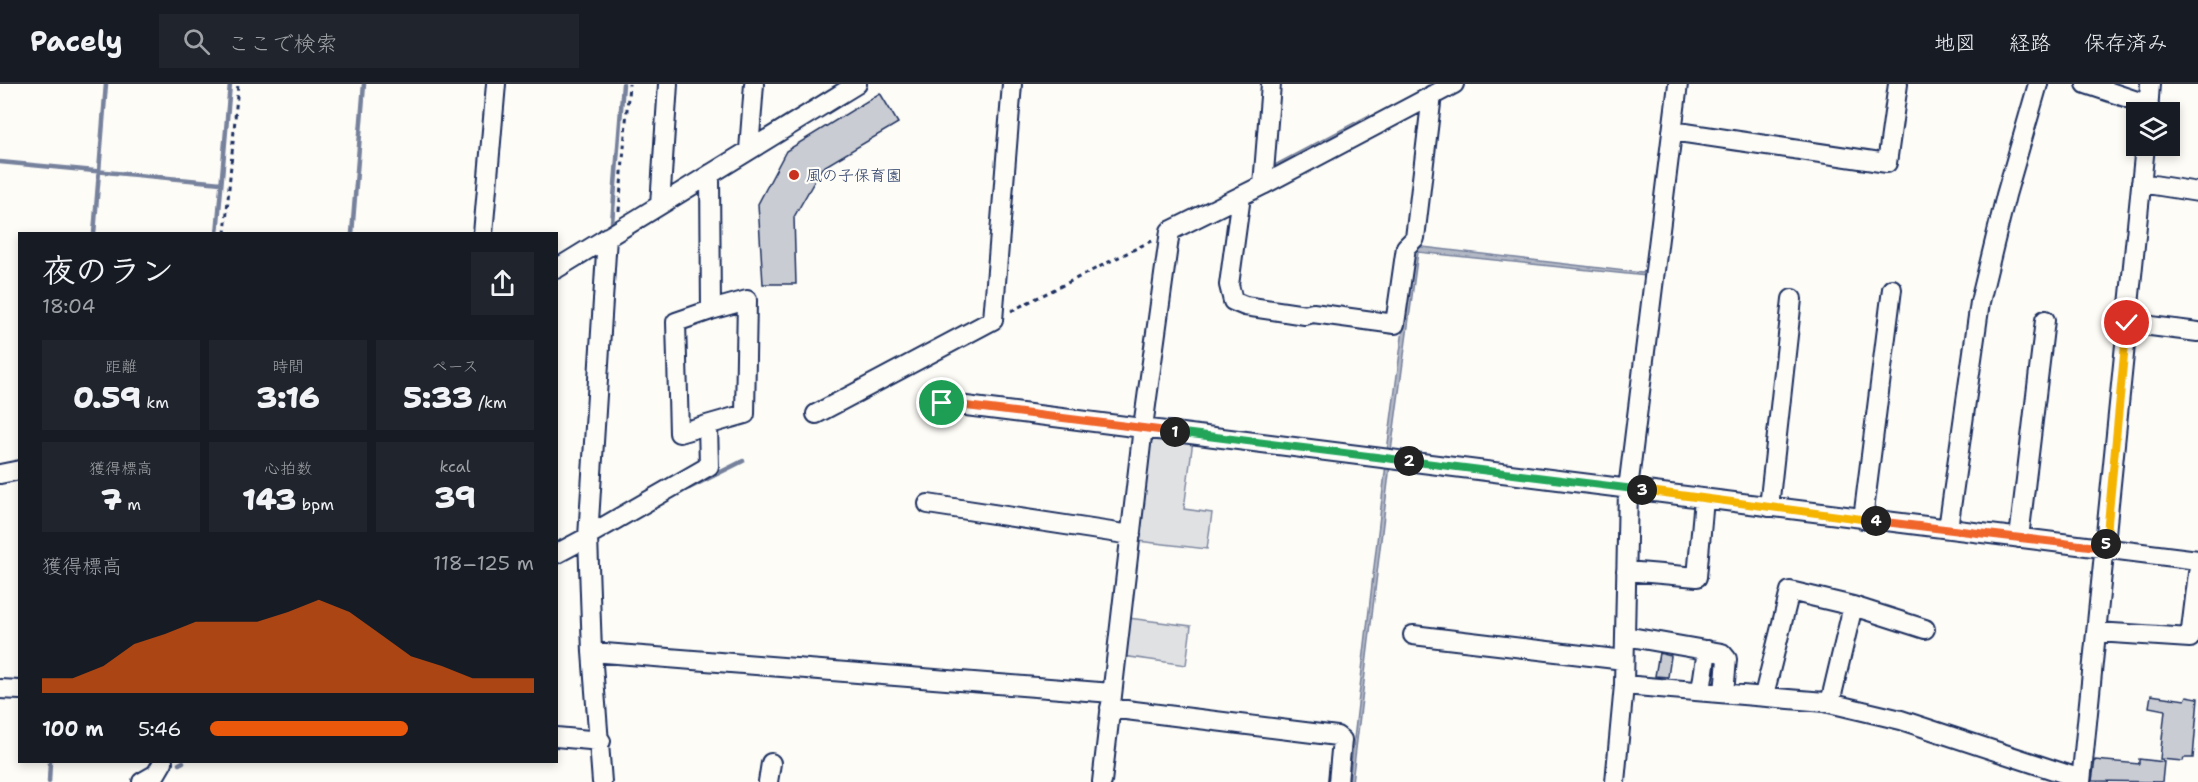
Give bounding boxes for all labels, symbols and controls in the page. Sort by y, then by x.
search box [159,14,579,68]
text: Pacely [30,22,123,60]
icon: search [180,25,213,58]
text: ここで検索 [228,29,338,58]
text: 地図 [1934,29,1976,57]
text: 経路 [2009,29,2051,57]
text: 保存済み [2084,29,2168,57]
map controls [2126,102,2180,156]
button: layers [2126,102,2180,156]
place label: 風の子保育園 [806,165,902,186]
marker: 風の子保育園 [787,168,801,182]
text: 夜のラン [42,248,174,293]
button: share [471,252,534,315]
text: 18:04 [42,293,95,319]
pin [2101,297,2152,348]
icon: check [2110,306,2143,339]
text: 距離 [105,356,137,377]
text: 時間 [272,356,304,377]
text: ペース [431,356,479,377]
text: 0.59 [73,377,141,418]
text: 3:16 [256,377,320,418]
text: 5:33 [403,377,473,418]
pin [916,377,967,428]
icon: arrive [925,386,958,419]
text: km [141,392,169,413]
text: /km [473,392,507,413]
pin: 1 [1160,417,1190,447]
text: 1 [1171,421,1179,442]
pin: 2 [1394,446,1424,476]
text: 2 [1403,450,1415,471]
text: kcal [439,456,471,477]
text: 獲得標高 [89,458,153,479]
text: 心拍数 [264,458,312,479]
pin: 3 [1627,475,1657,505]
text: 39 [434,477,476,518]
text: 7 [101,479,122,520]
text: 143 [242,479,296,520]
text: 3 [1636,479,1648,500]
text: m [122,494,141,515]
text: bpm [296,494,334,515]
pin: 4 [1861,506,1891,536]
text: 4 [1870,510,1882,531]
pin: 5 [2091,529,2121,559]
text: 5 [2101,533,2111,554]
text: 118–125 m [433,550,534,576]
text: 獲得標高 [42,553,122,579]
text: 100 m [42,716,104,742]
text: 5:46 [138,716,181,742]

